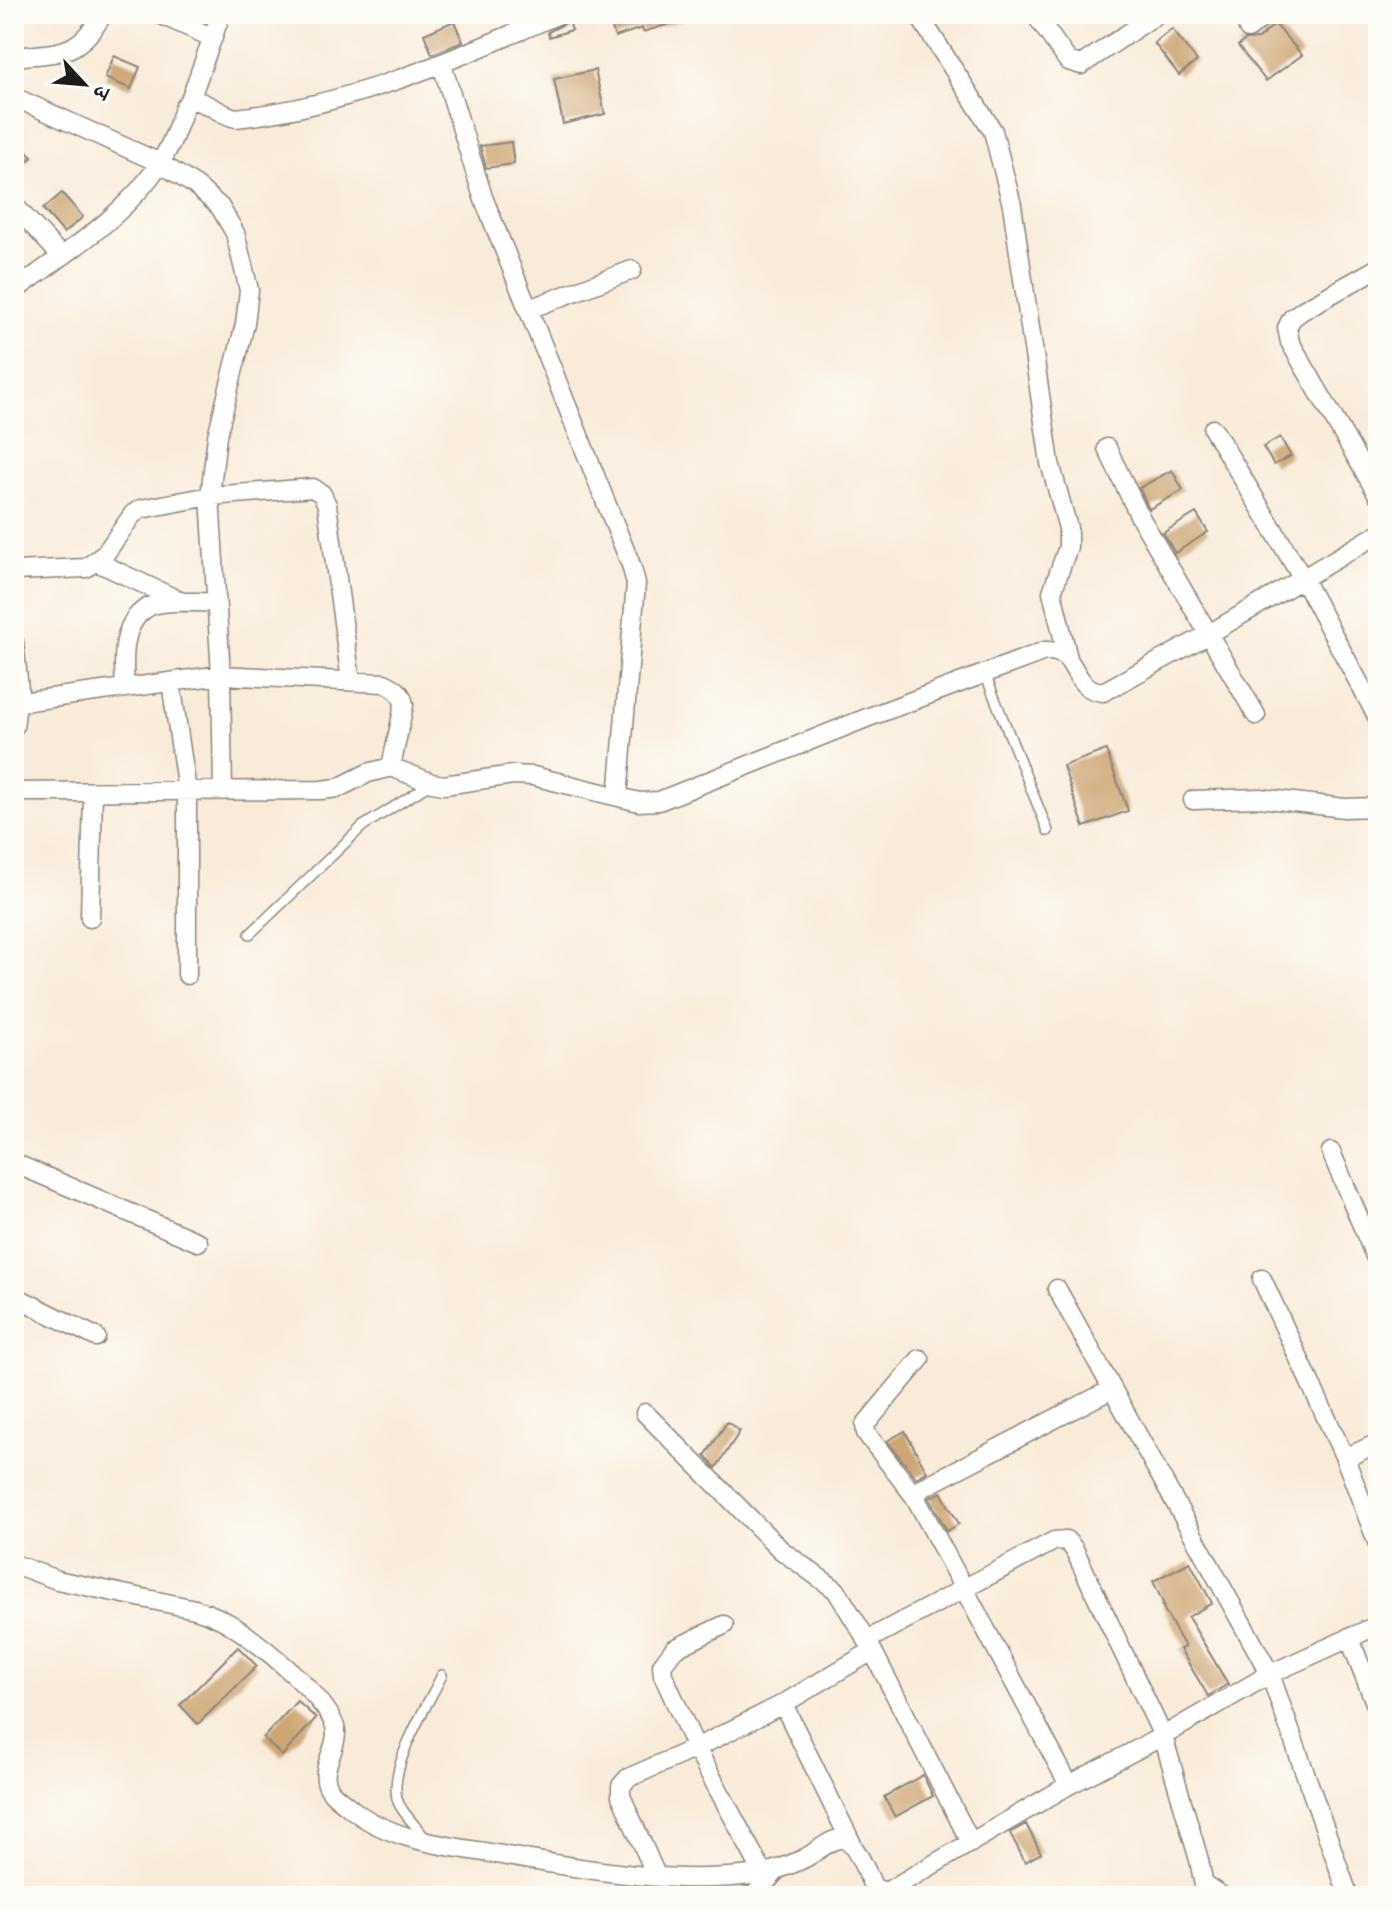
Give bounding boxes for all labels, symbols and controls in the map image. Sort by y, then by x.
north arrow [44,44,124,124]
text: उ [84,79,116,105]

